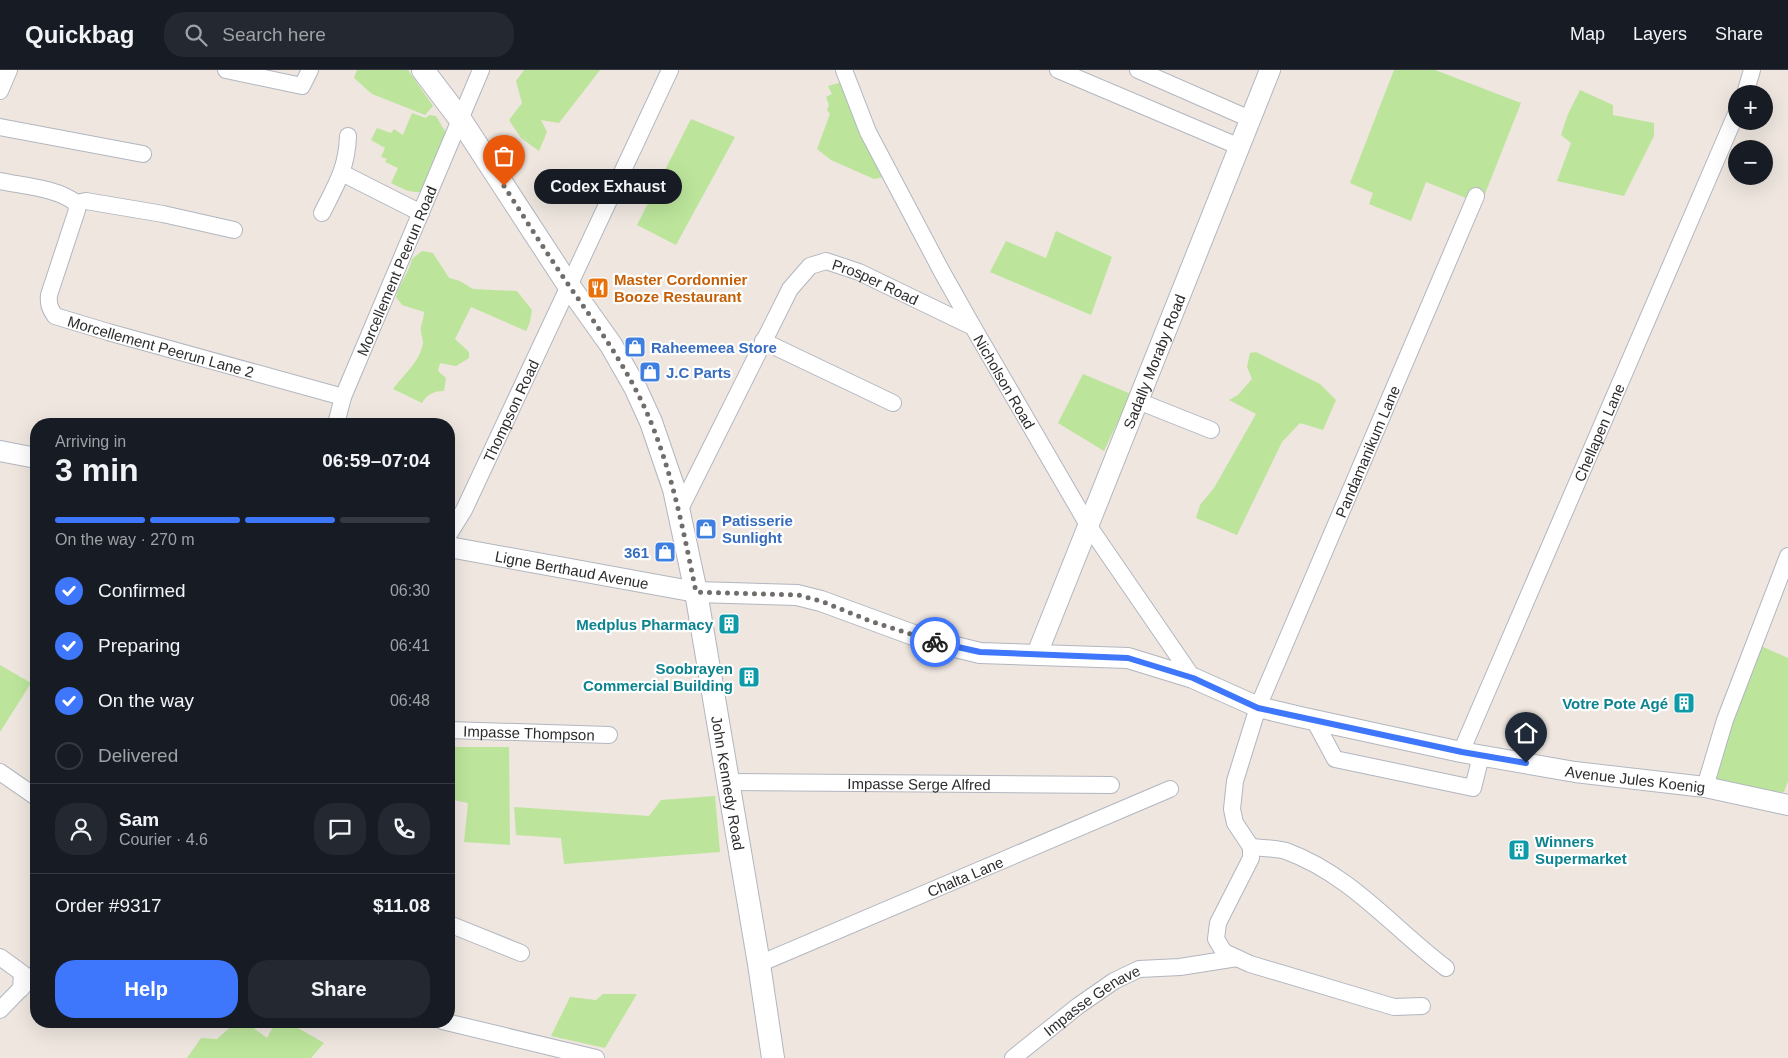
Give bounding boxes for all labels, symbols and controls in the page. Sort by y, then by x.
search box [164,12,514,57]
text: Quickbag [25,21,134,48]
icon: search [182,21,210,49]
text: Search here [222,24,326,45]
text: Map [1570,24,1605,44]
text: Layers [1633,24,1687,44]
text: Share [1715,24,1763,44]
map controls [1728,85,1773,185]
button: + [1728,85,1773,130]
pin [483,135,525,186]
button: − [1728,140,1773,185]
icon: bag [490,142,518,170]
callout: Codex Exhaust [534,168,682,204]
text: Codex Exhaust [550,178,666,195]
street label: Morcellement Peerun Road [353,183,440,358]
street label: Prosper Road [830,255,921,308]
place label: Master Cordonnier Booze Restaurant [614,271,748,305]
restaurant icon: Master Cordonnier Booze Restaurant [586,276,610,300]
street label: Sadally Moraby Road [1119,292,1188,431]
street label: Morcellement Peerun Lane 2 [66,312,256,380]
street label: Nicholson Road [971,331,1039,432]
shop icon: Raheemeea Store [623,335,647,359]
place label: Raheemeea Store [651,339,777,356]
street label: Thompson Road [479,357,542,464]
shop icon: J.C Parts [638,360,662,384]
place label: J.C Parts [666,364,731,381]
street label: Chellapen Lane [1570,381,1627,484]
street label: Pandamanikum Lane [1331,383,1403,520]
text: Arriving in [55,433,126,450]
text: 06:59–07:04 [322,450,430,471]
text: 3 min [55,452,139,488]
place label: Patisserie Sunlight [722,512,793,546]
shop icon: Patisserie Sunlight [694,517,718,541]
text: On the way · 270 m [55,531,195,548]
shop icon: 361 [653,540,677,564]
place label: 361 [624,544,649,561]
street label: Ligne Berthaud Avenue [494,547,650,592]
icon: check [55,577,83,605]
text: Confirmed [98,580,186,601]
text: 06:30 [390,582,430,599]
building icon: Medplus Pharmacy [717,612,741,636]
place label: Medplus Pharmacy [576,616,714,633]
courier [910,617,960,667]
icon: bike [921,628,949,656]
icon: check [55,632,83,660]
text: Preparing [98,635,180,656]
text: 06:41 [390,637,430,654]
place label: Soobrayen Commercial Building [583,660,733,694]
building icon: Soobrayen Commercial Building [737,665,761,689]
icon: check [55,687,83,715]
text: On the way [98,690,194,711]
building icon: Votre Pote Agé [1672,691,1696,715]
text: 06:48 [390,692,430,709]
place label: Votre Pote Agé [1562,695,1668,712]
pin [1505,712,1547,763]
street label: John Kennedy Road [709,715,748,851]
icon: home [1512,719,1540,747]
street label: Impasse Thompson [463,722,595,743]
text: Delivered [98,745,178,766]
street label: Avenue Jules Koenig [1564,762,1706,795]
street label: Impasse Serge Alfred [847,774,991,793]
button: person [55,803,107,855]
button: chat [314,803,366,855]
button: phone [378,803,430,855]
text: Sam [119,809,159,830]
text: Courier · 4.6 [119,831,208,848]
place label: Winners Supermarket [1535,833,1627,867]
building icon: Winners Supermarket [1507,838,1531,862]
street label: Chalta Lane [925,853,1006,900]
text: Order #9317 [55,895,162,916]
text: $11.08 [373,895,430,916]
button: Help [55,960,238,1018]
button: Share [248,960,430,1018]
street label: Impasse Genave [1040,961,1143,1039]

